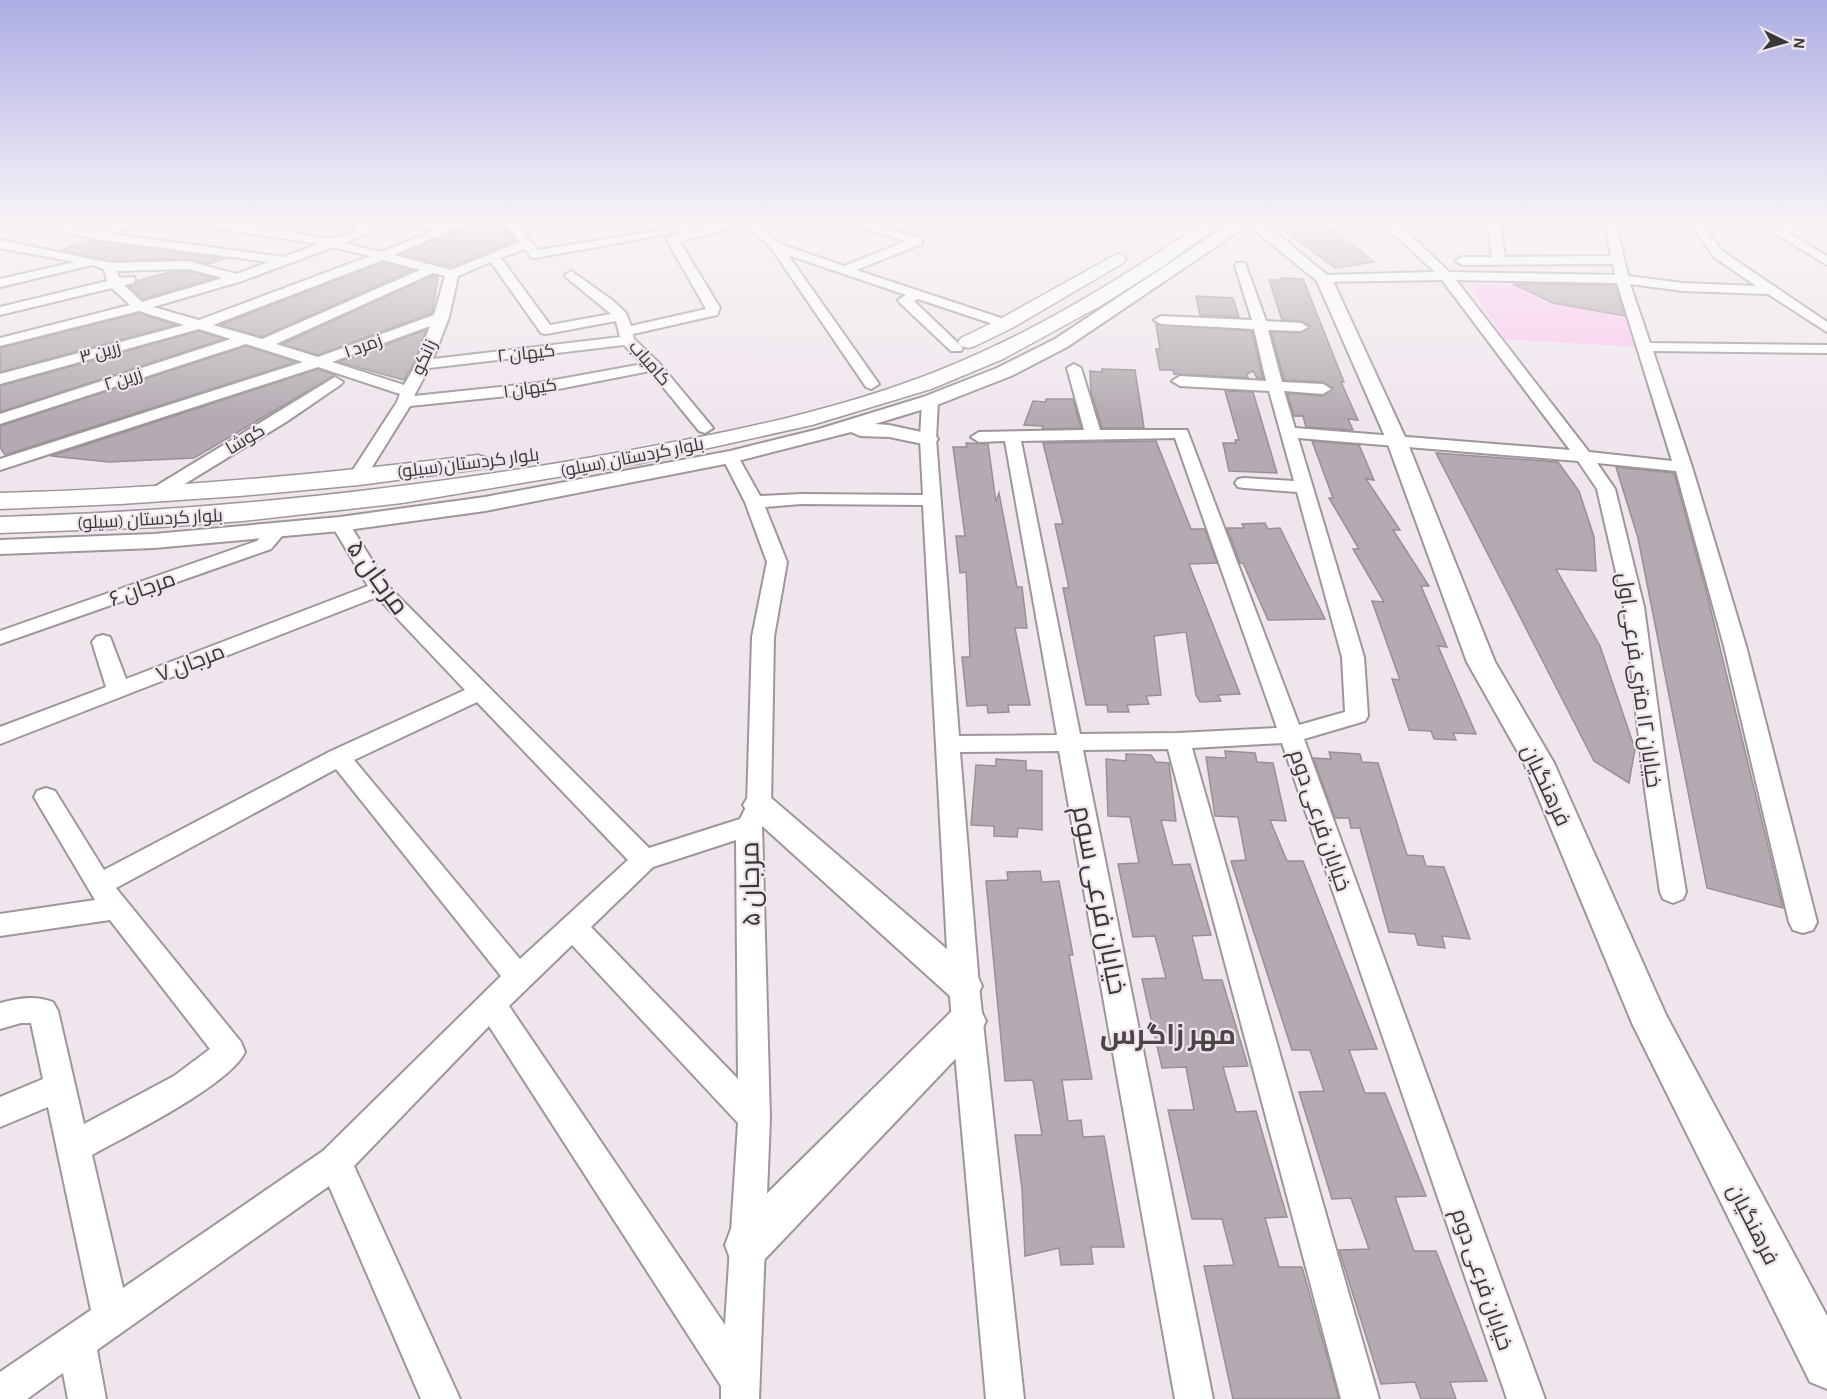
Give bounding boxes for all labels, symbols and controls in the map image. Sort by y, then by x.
north arrow [1755,12,1815,72]
text: N [1790,37,1807,49]
street label: زمرد ۱ [342,332,385,363]
street label: زانکو [409,337,442,378]
street label: کامیاب [625,338,673,390]
street label: زرین ۳ [78,339,123,368]
street label: کیهان ۲ [496,342,556,367]
street label: زرین ۲ [102,365,145,396]
street label: کیهان ۱ [502,376,558,403]
street label: کوشا [222,421,269,459]
street label: بلوار کردستان (سیلو) [559,435,706,482]
street label: بلوار کردستان(سیلو) [396,446,540,483]
street label: بلوار کردستان (سیلو) [77,507,223,534]
street label: مرجان ۵ [340,535,414,621]
street label: مرجان ۶ [106,567,178,611]
street label: خیابان ۱۲ متری فرعی اول [1611,571,1665,789]
street label: مرجان ۷ [153,640,228,687]
street label: فرهنگیان [1517,741,1574,830]
street label: خیابان فرعی دوم [1282,747,1355,895]
street label: خیابان فرعی سوم [1064,803,1131,998]
street label: مرجان ۵ [736,841,767,927]
district label: مهر زاگرس [1100,1021,1236,1052]
street label: فرهنگیان [1723,1181,1783,1269]
street label: خیابان فرعی دوم [1444,1206,1517,1354]

